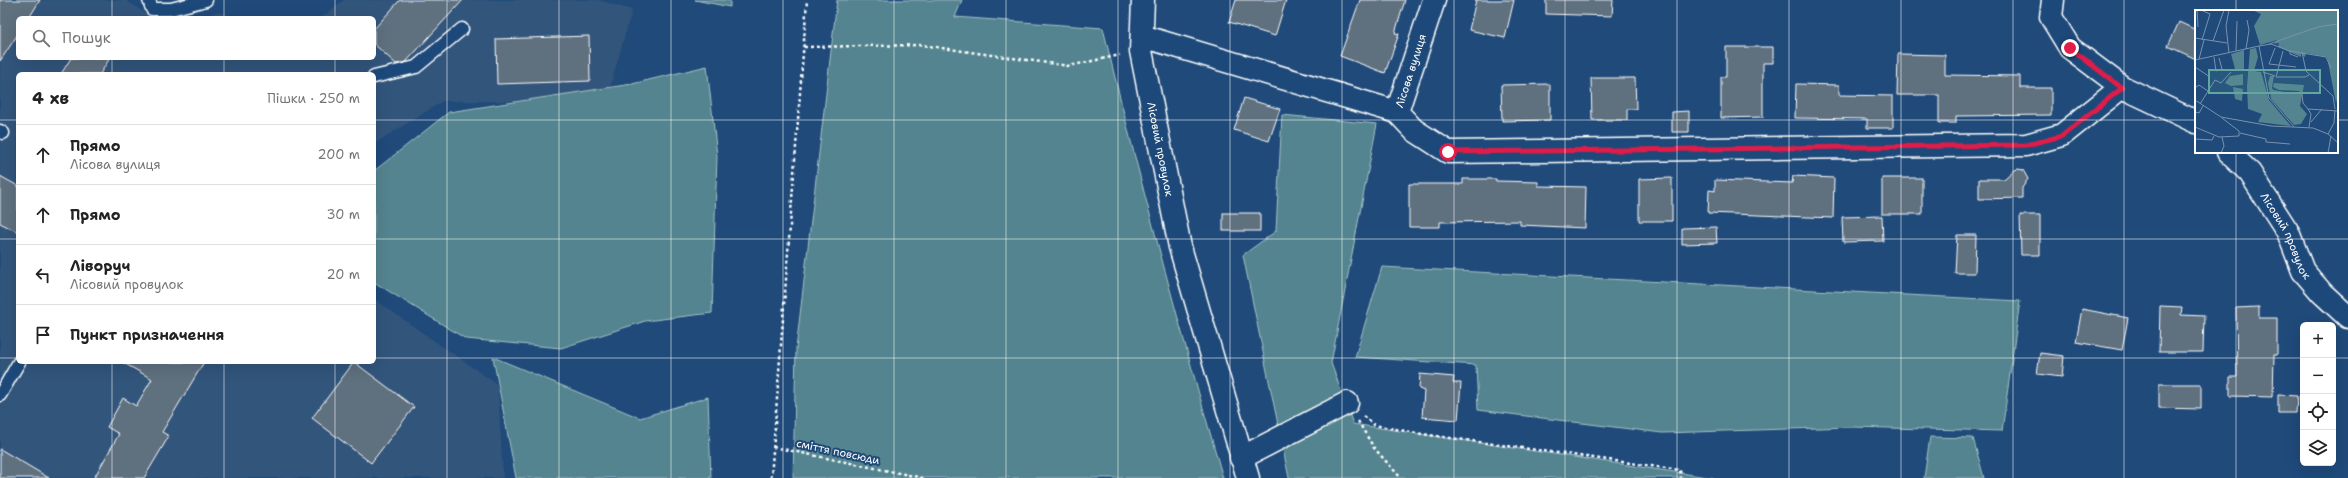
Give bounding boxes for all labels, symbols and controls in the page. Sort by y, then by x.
inset map [2195,10,2338,153]
search box [16,16,376,60]
icon: search [30,27,52,49]
text: Пошук [62,28,111,48]
street label: Лісова вулиця [1392,32,1430,110]
route end [2061,39,2079,57]
text: 4 хв [32,87,69,109]
text: Пішки · 250 m [267,90,360,107]
street label: Лісовий провулок [1144,100,1177,198]
text: Прямо [70,136,120,156]
route start [1439,143,1457,161]
icon: ahead [32,144,54,166]
text: 200 m [318,146,360,163]
text: Лісова вулиця [70,156,161,173]
street label: Лісовий провулок [2257,190,2314,283]
icon: ahead [32,204,54,226]
text: Прямо [70,205,120,225]
text: 30 m [326,206,360,223]
text: Ліворуч [70,256,130,276]
icon: left [32,264,54,286]
text: 20 m [327,266,360,283]
text: Лісовий провулок [70,276,183,293]
map controls [2300,322,2336,466]
button: + [2300,322,2336,358]
icon: arrive [32,324,54,346]
text: Пункт призначення [70,325,225,345]
button: − [2300,358,2336,394]
button: locate [2300,394,2336,430]
button: layers [2300,430,2336,466]
street label: сміття повсюди [795,436,881,468]

